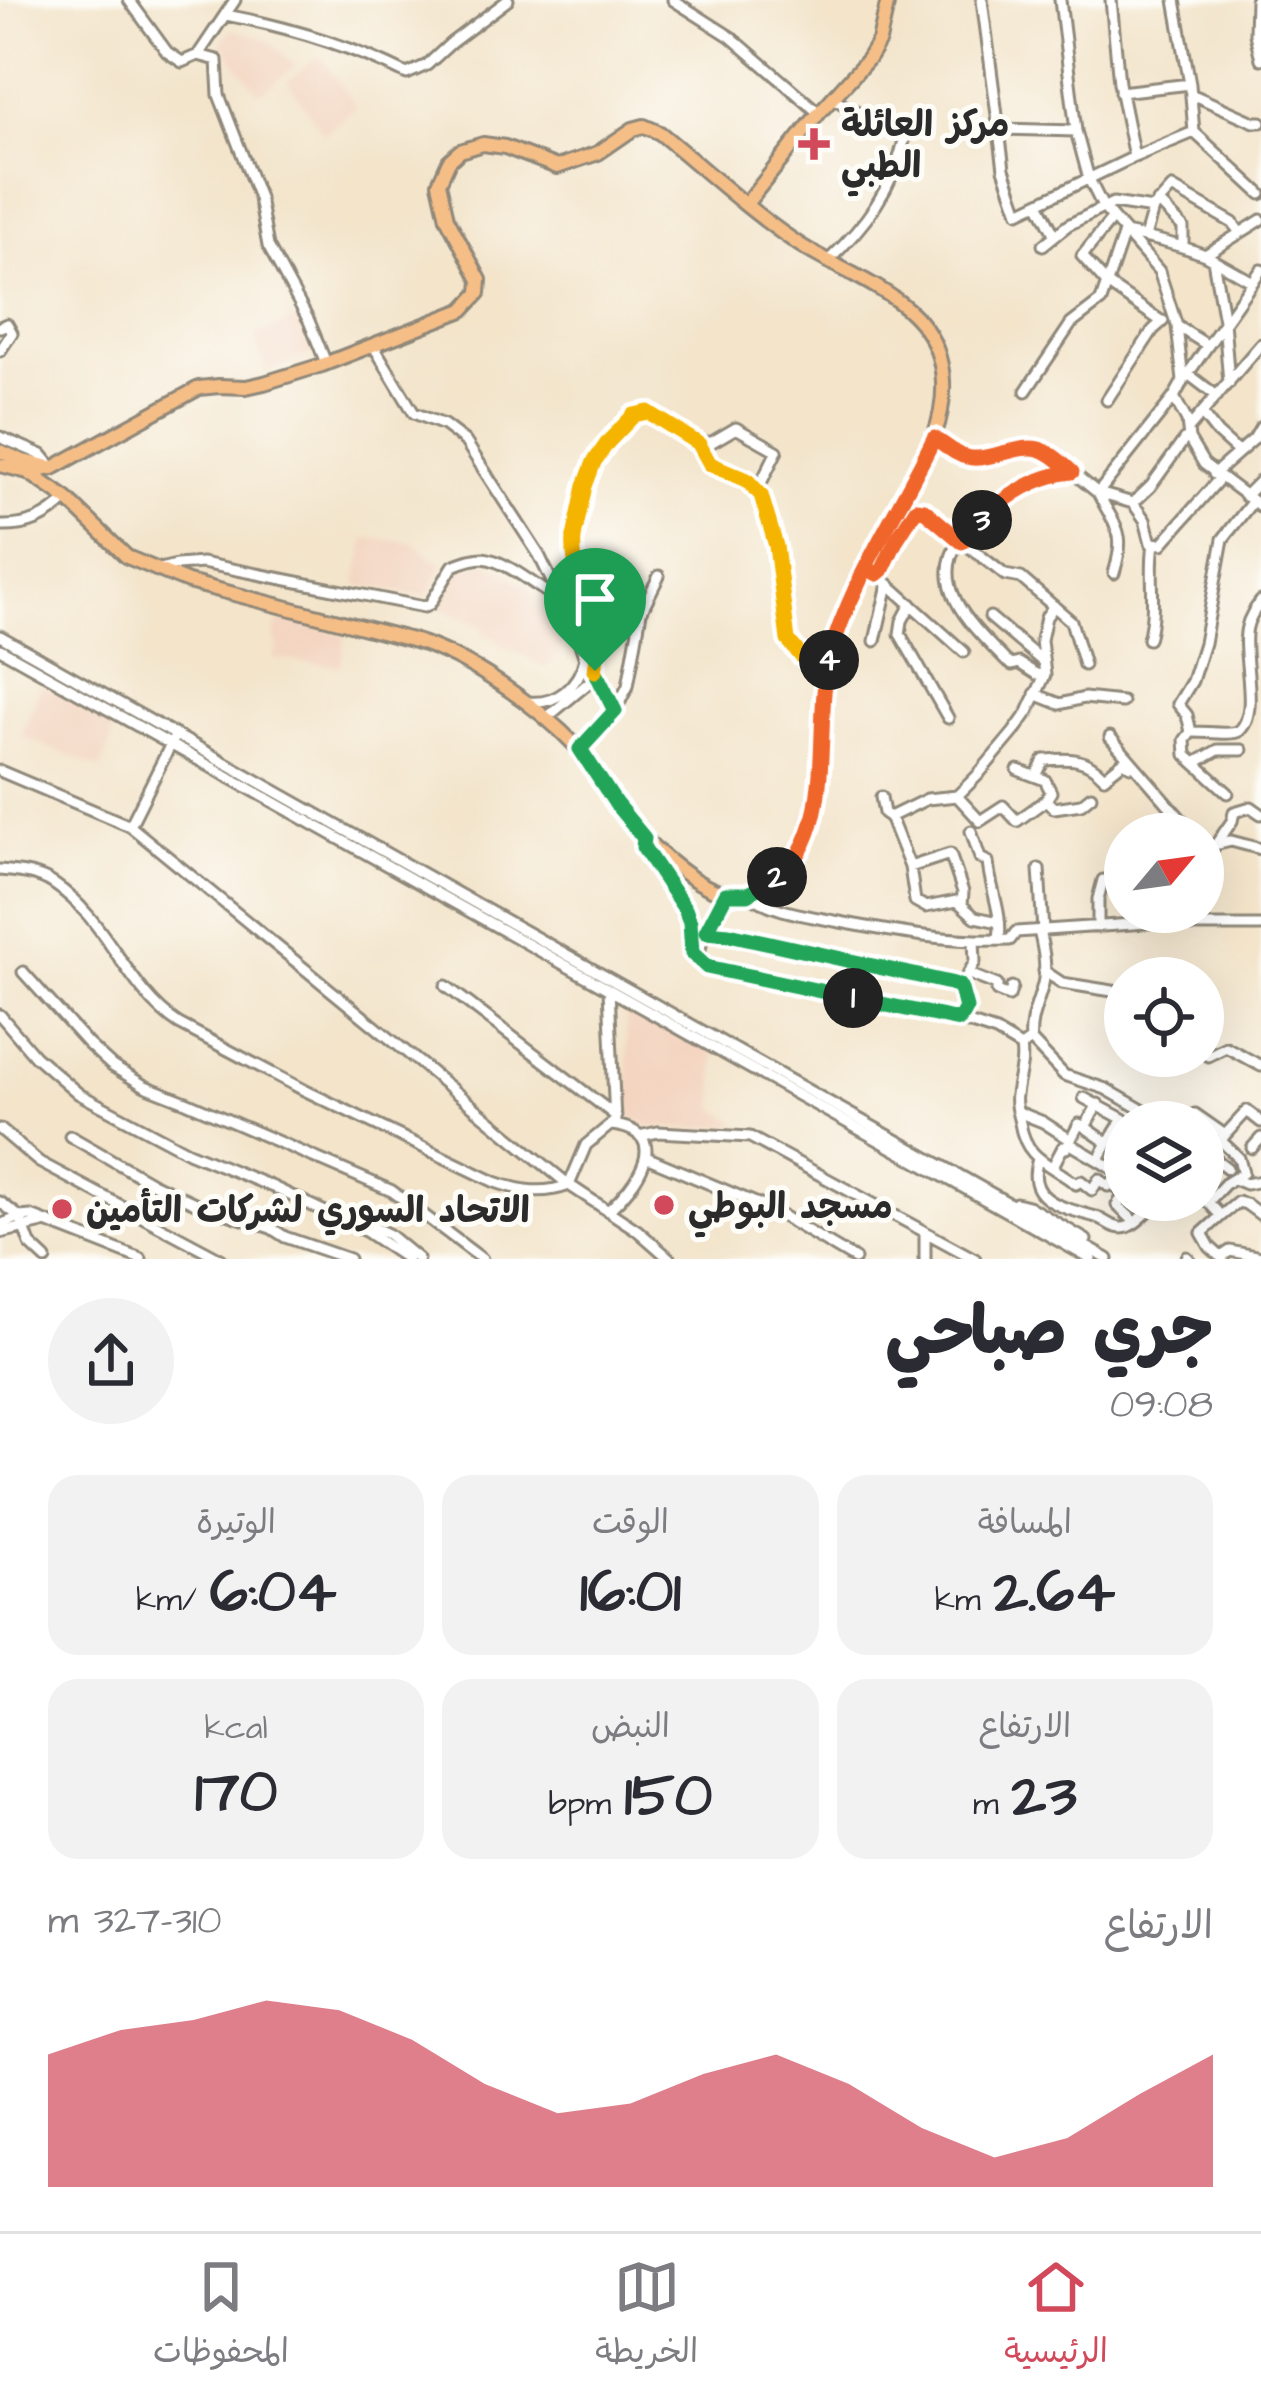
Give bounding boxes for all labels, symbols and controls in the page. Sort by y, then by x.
place label: مركز العائلة الطبي [841,100,1009,197]
marker: مركز العائلة الطبي [798,128,830,160]
pin: 3 [952,490,1012,550]
text: 3 [974,497,990,543]
pin [544,548,646,671]
icon: arrive [562,566,628,632]
pin: 4 [799,630,859,690]
text: 4 [818,637,840,683]
north arrow [1104,813,1224,933]
map controls [1104,813,1224,1221]
pin: 2 [747,847,807,907]
text: 2 [768,854,786,900]
button: locate [1104,957,1224,1077]
pin: 1 [823,968,883,1028]
text: 1 [851,975,855,1021]
button: layers [1104,1101,1224,1221]
place label: مسجد البوطي [688,1182,893,1238]
place label: الاتحاد السوري لشركات التأمين [86,1186,530,1237]
marker: مسجد البوطي [651,1192,677,1218]
marker: الاتحاد السوري لشركات التأمين [49,1196,75,1222]
text: جري صباحي [885,1288,1213,1380]
button: share [48,1298,174,1424]
text: 09:08 [1110,1379,1213,1433]
text: الوتيرة [196,1500,276,1546]
text: الوقت [592,1500,669,1546]
text: المسافة [978,1500,1072,1546]
text: 6:04 [210,1551,336,1634]
text: 16:01 [580,1551,681,1634]
text: 2.64 [994,1551,1115,1634]
text: /km [136,1577,210,1623]
text: km [935,1577,994,1623]
text: النبض [591,1704,670,1750]
text: الارتفاع [979,1704,1071,1750]
text: kcal [205,1705,268,1751]
text: 170 [195,1751,277,1834]
text: 150 [624,1755,712,1838]
text: 23 [1012,1755,1077,1838]
text: bpm [549,1781,624,1827]
text: m [973,1781,1012,1827]
text: 310–327 m [48,1895,222,1949]
text: الارتفاع [1104,1900,1213,1954]
tab: المحفوظات [153,2254,289,2380]
tab: الخريطة [595,2254,698,2380]
tab: الرئيسية [1004,2254,1108,2380]

